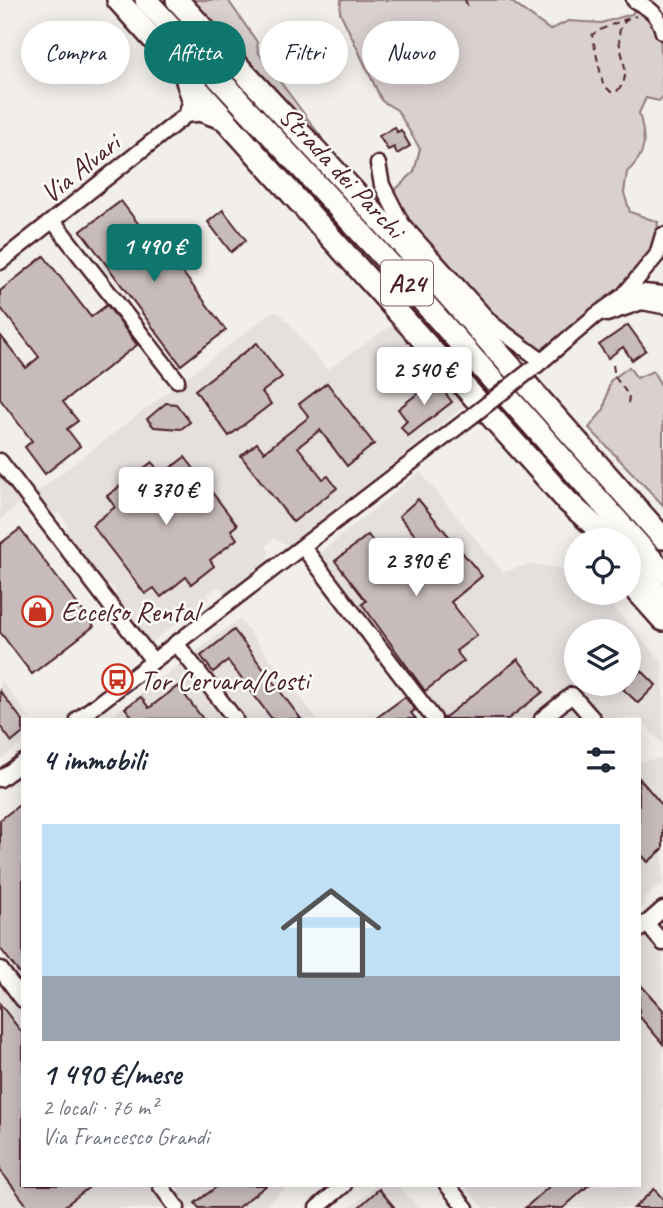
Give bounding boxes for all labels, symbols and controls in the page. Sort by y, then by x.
chip: Compra [21,21,130,84]
chip: Affitta [144,21,246,84]
chip: Filtri [260,21,348,84]
chip: Nuovo [362,21,459,84]
street label: Strada dei Parchi [272,98,415,248]
street label: Via Alvari [33,123,130,210]
pin: 1 490 € [89,224,219,284]
text: 1 490 € [123,232,185,261]
road number: A24 [381,260,433,306]
pin: 2 540 € [359,348,489,407]
text: 2 540 € [393,355,455,384]
pin: 4 370 € [101,468,231,527]
text: 4 370 € [135,475,197,504]
map controls [564,528,641,696]
button: locate [564,528,641,605]
pin: 2 390 € [351,538,481,598]
text: 2 390 € [385,546,447,575]
shop icon: Eccelso Rental [21,594,55,628]
place label: Eccelso Rental [61,594,204,629]
button: layers [564,619,641,696]
bus stop icon: Tor Cervara/Costi [100,663,134,697]
place label: Tor Cervara/Costi [140,663,313,698]
text: 4 immobili [42,741,145,779]
icon: filters [582,741,620,779]
icon: home [268,870,394,996]
text: 1 490 €/mese [42,1055,181,1093]
text: 2 locali · 76 m² [42,1093,157,1122]
text: Via Francesco Grandi [42,1122,209,1151]

